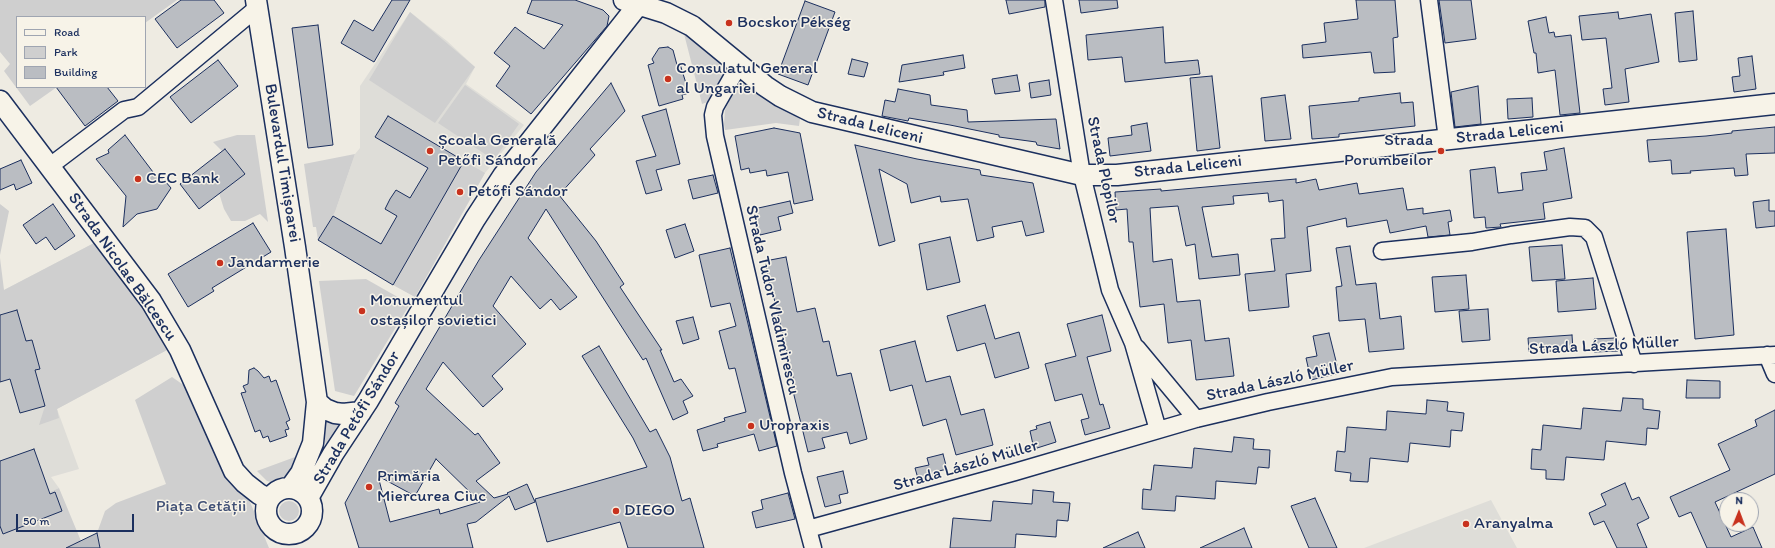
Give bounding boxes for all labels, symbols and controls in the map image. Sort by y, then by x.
place label: Bocskor Pékség [737,13,851,33]
legend [16,16,146,88]
marker: Bocskor Pékség [724,18,734,28]
text: Road [54,25,80,39]
text: Park [54,45,78,59]
place label: Consulatul General al Ungariei [676,59,818,99]
text: Building [54,65,97,79]
marker: Consulatul General al Ungariei [663,74,673,84]
street label: Bulevardul Timișoarei [259,82,305,244]
street label: Strada Leliceni [815,103,925,149]
street label: Strada Plopilor [1082,115,1124,225]
street label: Strada Leliceni [1455,117,1565,149]
place label: Școala Generală Petőfi Sándor [438,131,557,171]
place label: Strada Porumbeilor [1344,131,1433,171]
marker: Școala Generală Petőfi Sándor [425,146,435,156]
marker: Strada Porumbeilor [1436,146,1446,156]
street label: Strada Leliceni [1133,151,1243,183]
place label: CEC Bank [146,169,219,189]
marker: CEC Bank [133,174,143,184]
place label: Petőfi Sándor [468,182,568,202]
marker: Petőfi Sándor [455,187,465,197]
street label: Strada Nicolae Bălcescu [63,189,181,345]
street label: Strada Tudor Vladimirescu [740,203,804,397]
place label: Jandarmerie [228,253,320,273]
marker: Jandarmerie [215,258,225,268]
place label: Monumentul ostașilor sovietici [370,291,497,331]
marker: Monumentul ostașilor sovietici [357,306,367,316]
street label: Strada László Müller [1529,332,1679,360]
street label: Strada Petőfi Sándor [309,347,405,489]
street label: Strada László Müller [1205,355,1355,407]
place label: Uropraxis [759,416,830,436]
marker: Uropraxis [746,421,756,431]
street label: Strada László Müller [891,436,1041,496]
place label: Primăria Miercurea Ciuc [377,467,486,507]
marker: Primăria Miercurea Ciuc [364,482,374,492]
north arrow [1719,492,1759,532]
text: N [1735,494,1743,507]
park label: Piața Cetății [156,497,246,517]
place label: DIEGO [624,501,675,521]
scale bar [18,506,136,532]
marker: DIEGO [611,506,621,516]
text: 50 m [23,514,49,528]
place label: Aranyalma [1474,514,1553,534]
marker: Aranyalma [1461,519,1471,529]

